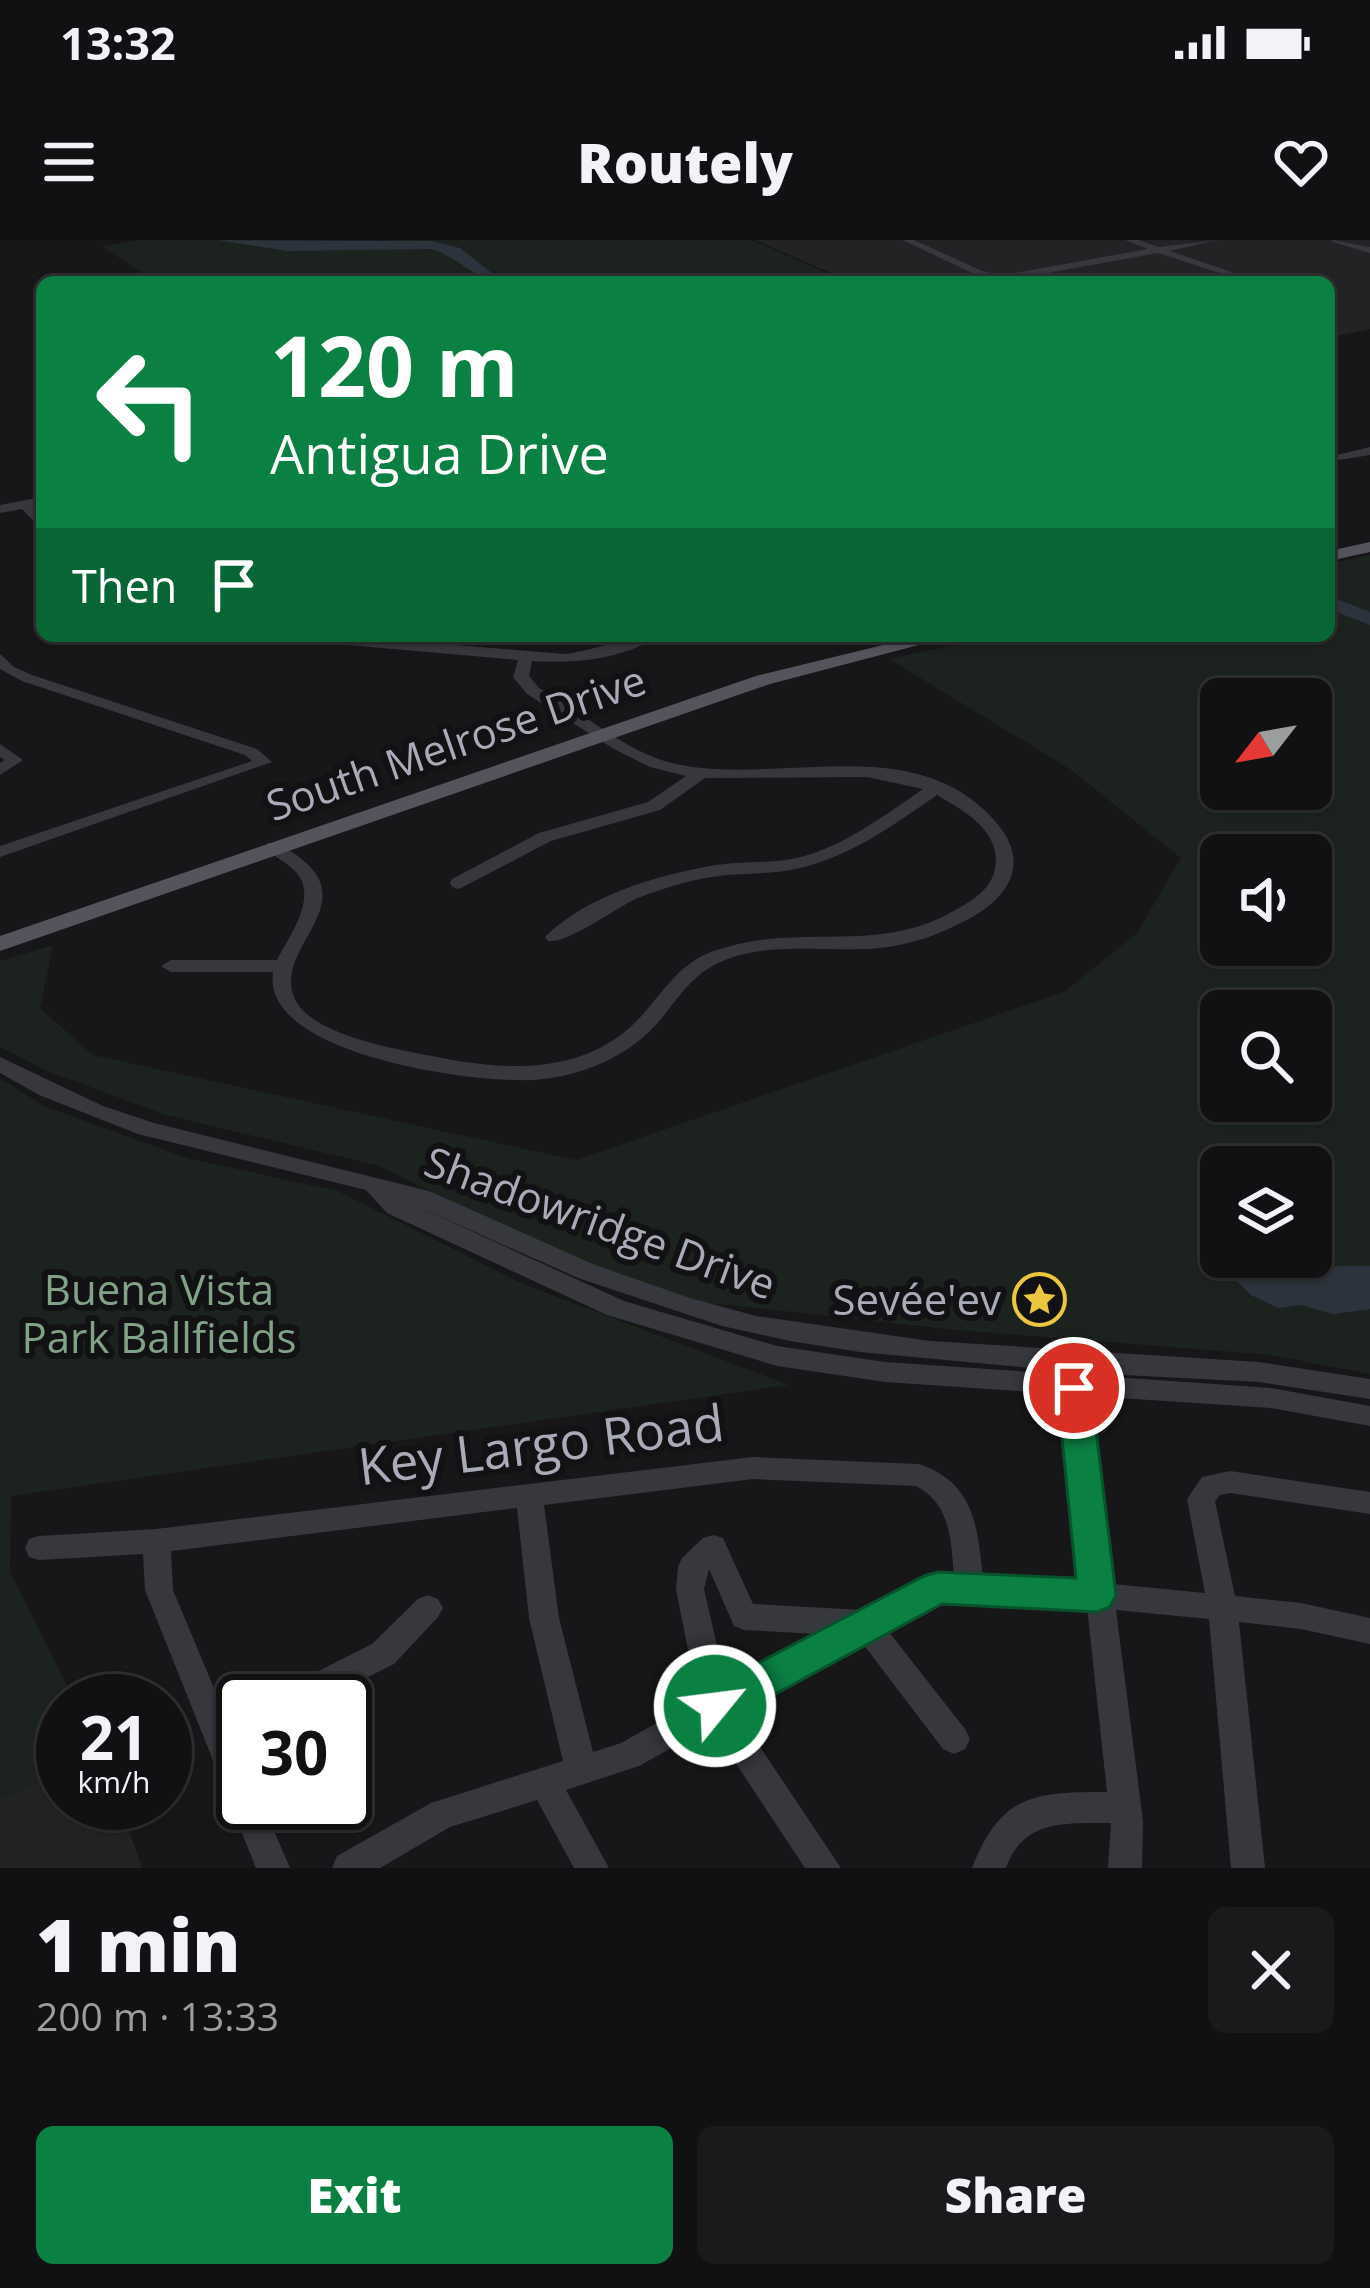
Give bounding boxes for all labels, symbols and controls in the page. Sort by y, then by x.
text: 13:32 [60,12,176,73]
text: Routely [577,125,793,199]
icon: menu [36,129,102,195]
icon: heart [1268,129,1334,195]
text: 120 m [270,307,518,422]
icon: left [72,324,228,480]
text: Antigua Drive [270,416,609,490]
icon: arrive [201,552,267,618]
text: Then [72,555,177,616]
street label: South Melrose Drive [258,650,653,833]
north arrow [1200,678,1332,810]
map controls [1200,678,1332,1278]
button: sound [1200,834,1332,966]
button: search [1200,990,1332,1122]
street label: Shadowridge Drive [417,1132,784,1312]
button: layers [1200,1146,1332,1278]
park label: Buena Vista Park Ballfields [21,1260,297,1365]
place label: Sevée'ev [832,1270,1001,1327]
place icon: Sevée'ev [1012,1272,1068,1328]
pin [1023,1337,1125,1439]
icon: arrive [1041,1355,1107,1421]
street label: Key Largo Road [354,1386,728,1500]
position arrow [652,1643,778,1769]
speed limit sign: 30 [216,1674,372,1830]
text: 21 [80,1696,148,1778]
text: km/h [78,1761,150,1802]
text: 1 min [36,1895,241,1993]
button: close [1208,1907,1334,2033]
text: 200 m · 13:33 [36,1989,279,2042]
button: Exit [36,2126,673,2264]
button: Share [697,2126,1334,2264]

